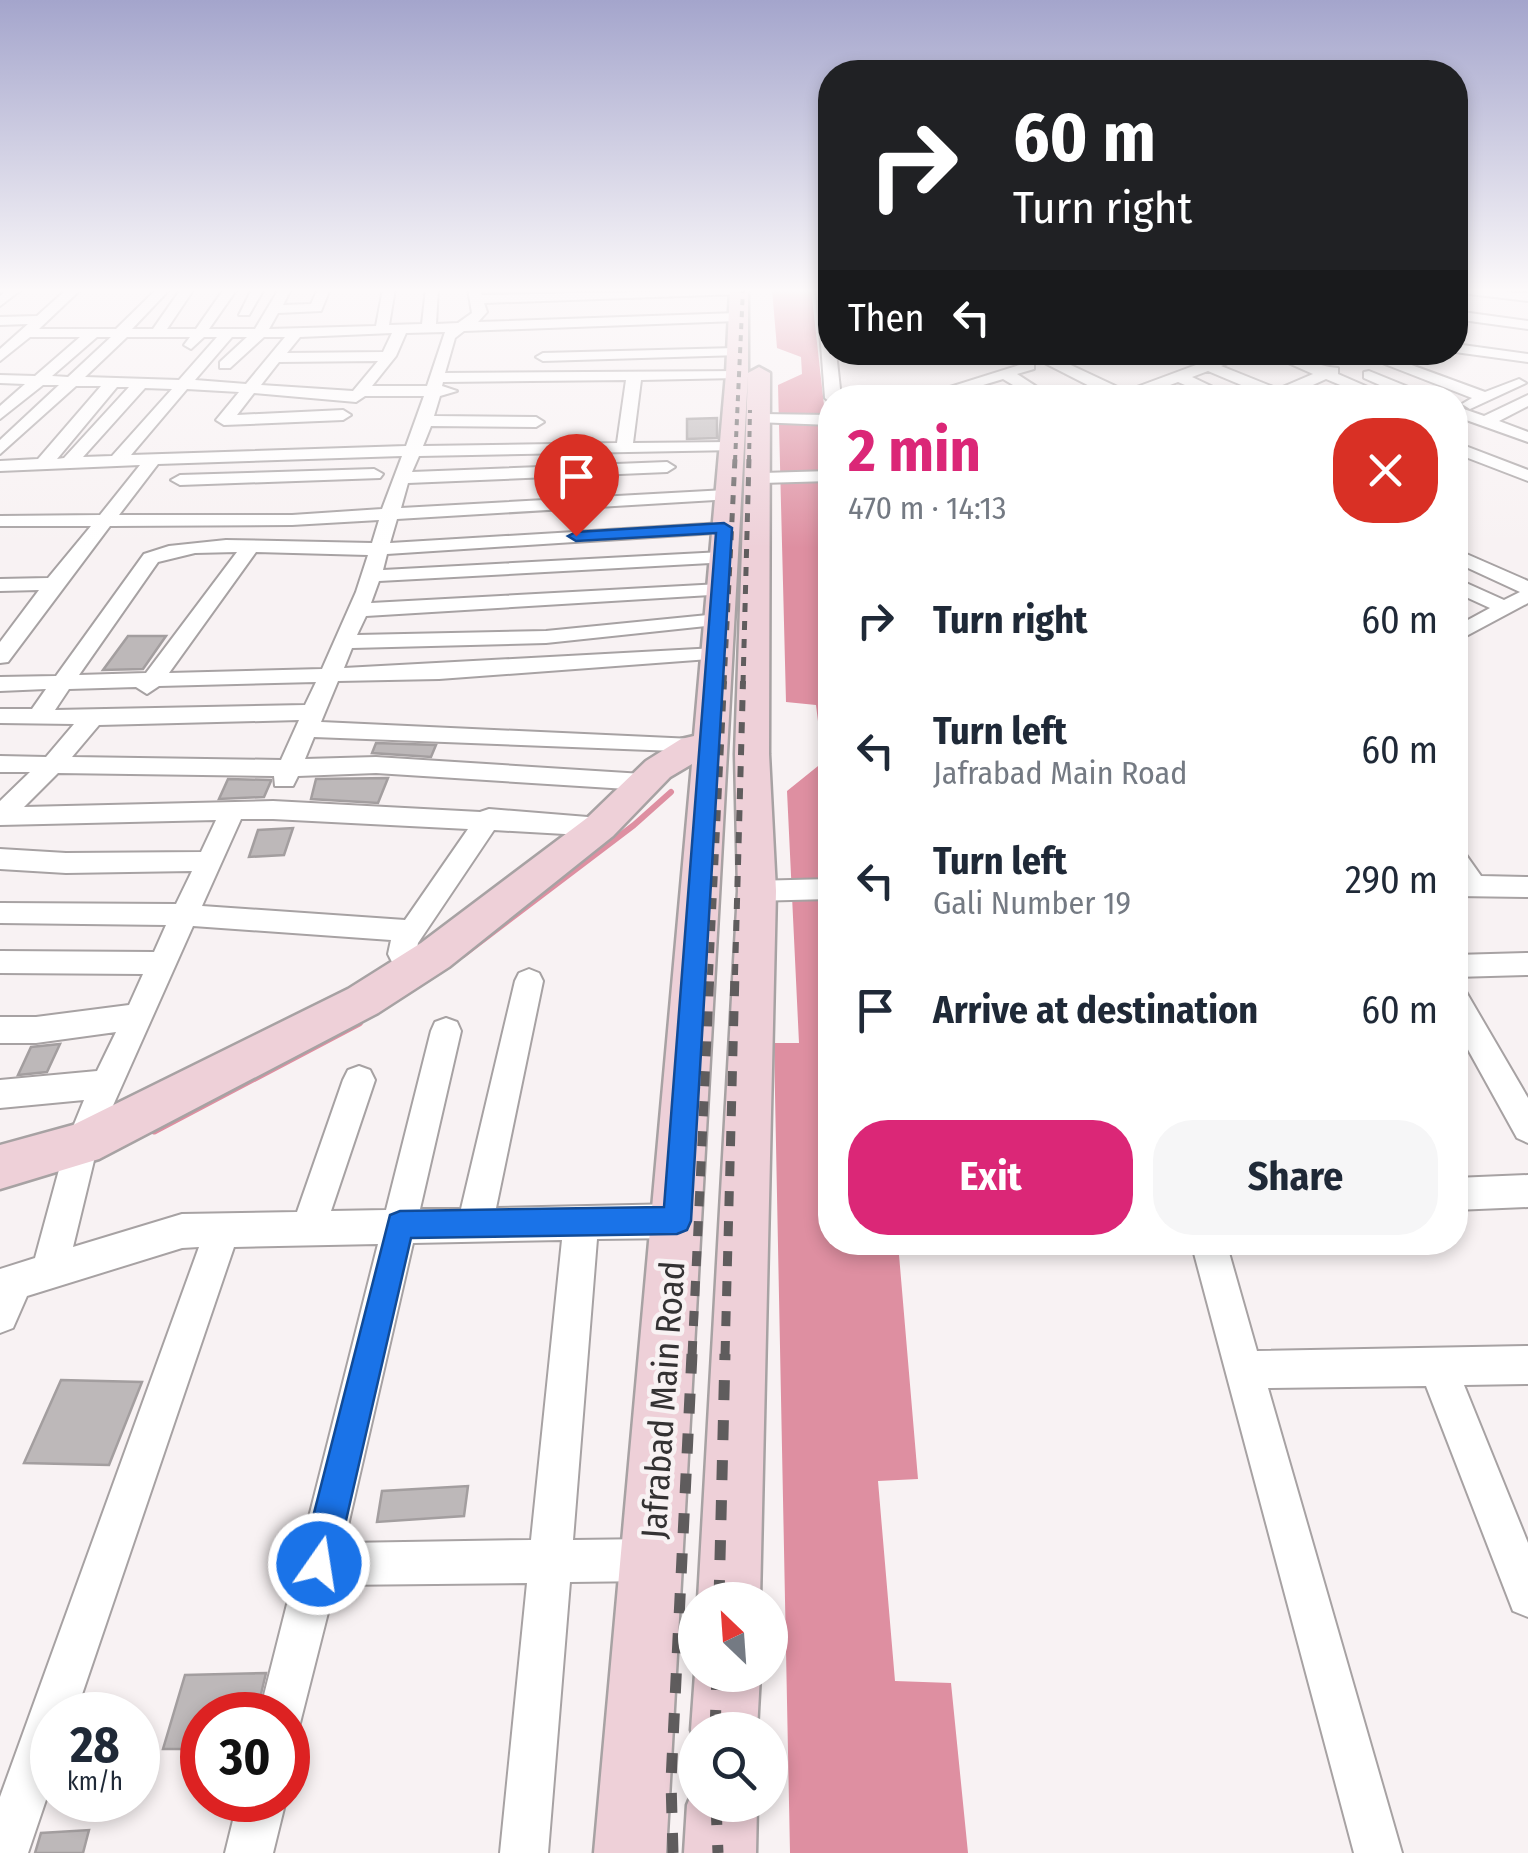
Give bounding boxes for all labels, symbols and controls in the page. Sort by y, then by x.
text: 60 m [1013,96,1156,180]
icon: right [848,100,978,230]
text: Turn right [1013,181,1192,235]
icon: left [944,290,999,345]
text: Then [848,295,924,341]
text: 2 min [848,415,981,487]
button: close [1333,418,1438,523]
pin [534,434,619,537]
icon: arrive [549,449,604,504]
text: 470 m · 14:13 [848,489,1006,527]
icon: right [848,593,903,648]
text: Turn right [933,597,1087,643]
text: 60 m [1361,597,1438,643]
text: Turn left [933,708,1067,754]
icon: left [848,723,903,778]
text: 60 m [1361,727,1438,773]
text: Jafrabad Main Road [933,754,1187,792]
text: Turn left [933,838,1067,884]
icon: left [848,853,903,908]
text: 290 m [1345,857,1438,903]
text: Gali Number 19 [933,884,1131,922]
icon: arrive [848,983,903,1038]
text: Arrive at destination [933,987,1258,1033]
text: 60 m [1361,987,1438,1033]
button: Exit [848,1120,1133,1235]
button: Share [1153,1120,1438,1235]
street label: Jafrabad Main Road [632,1260,694,1540]
position arrow [267,1512,371,1616]
north arrow [678,1582,788,1692]
map controls [678,1582,788,1822]
speed limit sign: 30 [180,1692,310,1822]
button: search [678,1712,788,1822]
text: 28 [70,1715,120,1775]
text: km/h [67,1767,123,1797]

